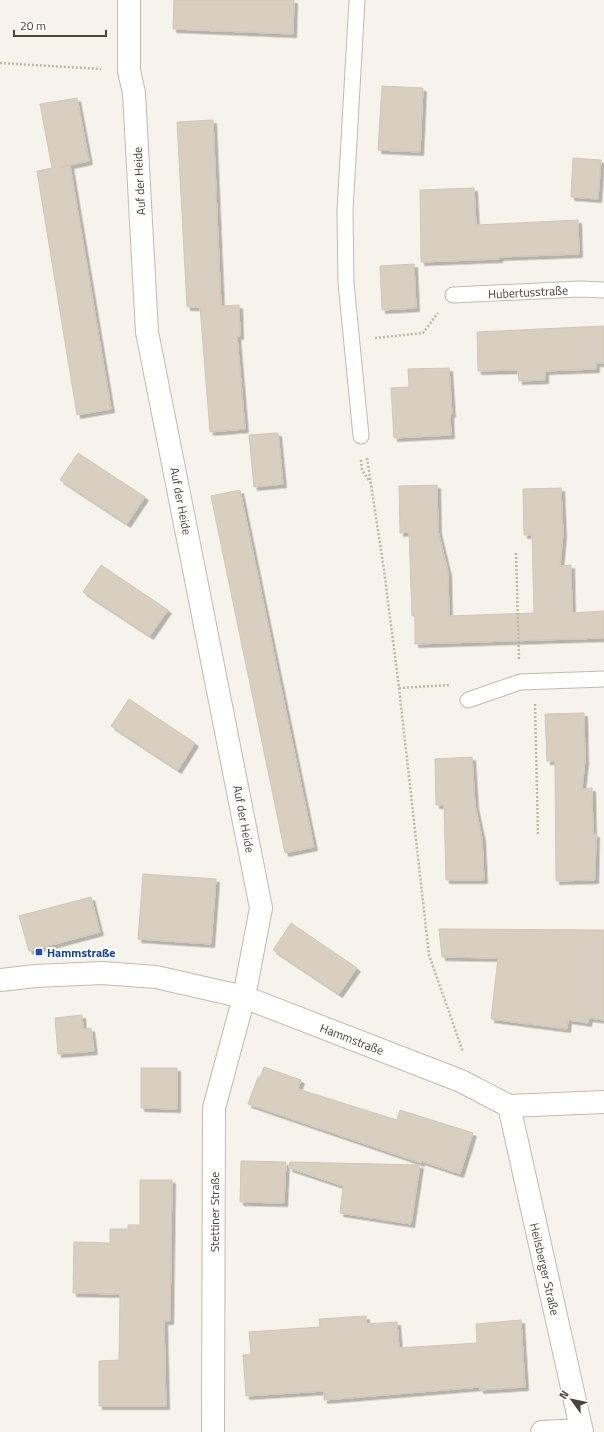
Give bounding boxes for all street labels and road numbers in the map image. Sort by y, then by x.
street label: Auf der Heide [128,146,150,216]
street label: Hubertusstraße [488,280,568,304]
street label: Auf der Heide [165,466,197,536]
street label: Auf der Heide [228,784,260,854]
street label: Hammstraße [317,1018,387,1060]
street label: Stettiner Straße [205,1172,224,1252]
street label: Heilsberger Straße [525,1221,565,1317]

